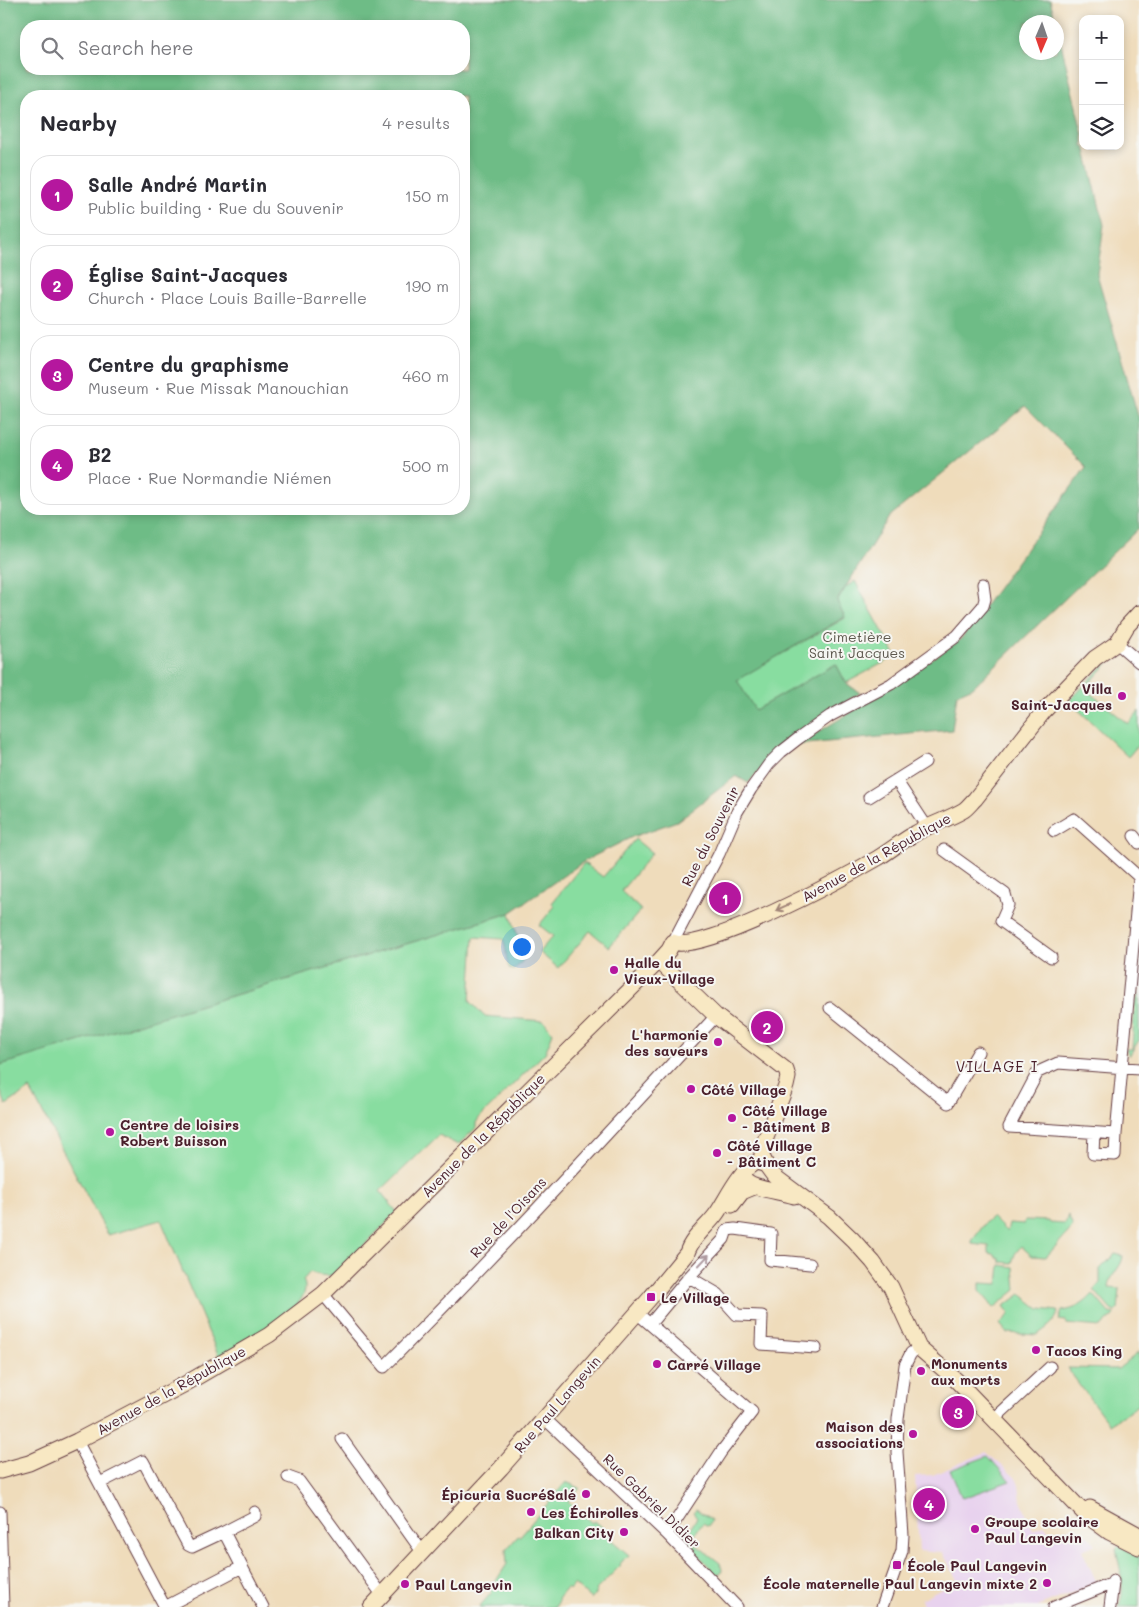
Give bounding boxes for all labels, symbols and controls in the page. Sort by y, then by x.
north arrow [1019,15,1064,60]
map controls [1079,15,1124,150]
button: + [1079,15,1124,60]
search box [20,20,470,75]
icon: search [38,34,66,62]
text: Search here [78,35,194,60]
button: − [1079,60,1124,105]
button: layers [1079,105,1124,150]
text: Nearby [40,109,117,136]
text: 4 results [382,112,450,133]
text: Salle André Martin [88,172,267,197]
text: 1 [53,185,61,206]
text: 150 m [405,185,449,206]
text: Public building · Rue du Souvenir [88,197,344,218]
text: Église Saint-Jacques [88,262,288,287]
text: 2 [53,275,61,296]
text: 190 m [405,275,449,296]
text: Church · Place Louis Baille-Barrelle [88,287,367,308]
text: Centre du graphisme [88,352,289,377]
text: 3 [52,365,62,386]
text: 460 m [402,365,449,386]
text: Museum · Rue Missak Manouchian [88,377,349,398]
text: B2 [88,442,111,467]
text: 4 [52,455,62,476]
text: 500 m [402,455,449,476]
text: Place · Rue Normandie Niémen [88,467,331,488]
park label: Cimetière Saint Jacques [809,627,905,662]
place label: Villa Saint-Jacques [1011,679,1112,714]
marker: Villa Saint-Jacques [1116,690,1128,702]
street label: Rue du Souvenir [677,783,743,889]
street label: Avenue de la République [798,808,954,906]
pin: 1 [709,879,741,917]
one-way arrow [776,902,791,912]
your location [509,934,535,960]
place label: Halle du Vieux-Village [624,953,714,988]
marker: Halle du Vieux-Village [608,964,620,976]
pin: 2 [751,1008,783,1046]
place label: L'harmonie des saveurs [625,1025,708,1060]
marker: L'harmonie des saveurs [712,1036,724,1048]
district label: VILLAGE I [956,1056,1038,1076]
street label: Avenue de la République [417,1069,549,1201]
place label: Côté Village [701,1080,786,1099]
marker: Côté Village [685,1083,697,1095]
place label: Côté Village - Bâtiment B [742,1101,830,1136]
marker: Côté Village - Bâtiment B [726,1112,738,1124]
place label: Centre de loisirs Robert Buisson [120,1115,239,1150]
marker: Centre de loisirs Robert Buisson [104,1126,116,1138]
place label: Côté Village - Bâtiment C [727,1136,816,1171]
marker: Côté Village - Bâtiment C [711,1147,723,1159]
street label: Rue de l'Oisans [466,1173,550,1261]
one-way arrow [698,1254,710,1267]
place label: Le Village [661,1288,729,1307]
marker: Le Village [645,1291,657,1303]
street label: Avenue de la République [93,1341,249,1439]
place label: Tacos King [1046,1341,1122,1360]
marker: Tacos King [1030,1344,1042,1356]
street label: Rue Paul Langevin [510,1351,604,1457]
place label: Monuments aux morts [931,1354,1008,1389]
place label: Carré Village [667,1355,761,1374]
marker: Carré Village [651,1358,663,1370]
marker: Monuments aux morts [915,1365,927,1377]
pin: 3 [942,1393,974,1431]
place label: Maison des associations [816,1417,903,1452]
marker: Maison des associations [907,1428,919,1440]
street label: Rue Gabriel Didier [599,1450,705,1552]
place label: Épicuria SucréSalé [441,1485,576,1504]
pin: 4 [913,1485,945,1523]
marker: Épicuria SucréSalé [580,1488,592,1500]
place label: Les Échirolles [541,1503,639,1522]
marker: Les Échirolles [525,1506,537,1518]
place label: Groupe scolaire Paul Langevin [985,1512,1098,1547]
place label: Balkan City [534,1523,614,1542]
marker: Groupe scolaire Paul Langevin [969,1523,981,1535]
marker: Balkan City [618,1526,630,1538]
place label: École Paul Langevin [907,1556,1047,1575]
marker: École Paul Langevin [891,1559,903,1571]
place label: École maternelle Paul Langevin mixte 2 [763,1574,1037,1593]
place label: Paul Langevin [415,1575,512,1594]
marker: École maternelle Paul Langevin mixte 2 [1041,1577,1053,1589]
marker: Paul Langevin [399,1578,411,1590]

